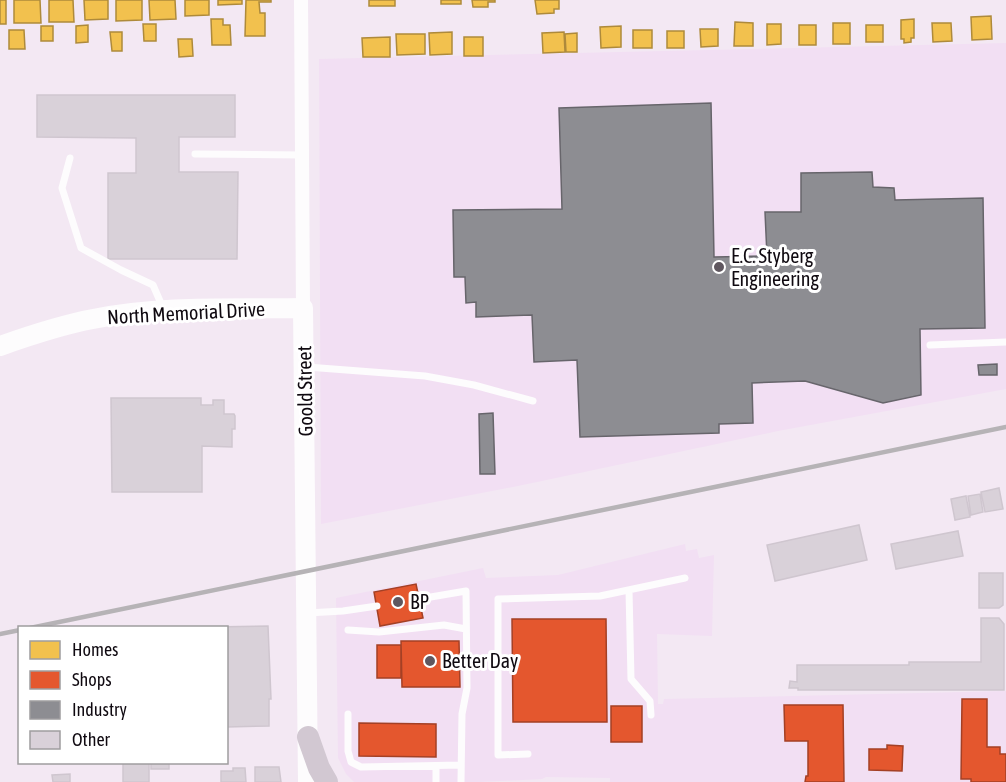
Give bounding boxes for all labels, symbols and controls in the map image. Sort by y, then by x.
place label: E.C. Styberg Engineering [731,244,819,290]
marker: E.C. Styberg Engineering [712,260,726,274]
street label: North Memorial Drive [106,297,265,328]
street label: Goold Street [292,345,317,437]
place label: BP [410,590,429,613]
marker: BP [391,595,405,609]
legend [18,626,228,764]
text: Homes [72,639,118,660]
place label: Better Day [442,649,518,672]
marker: Better Day [423,654,437,668]
text: Shops [72,669,112,690]
text: Industry [72,699,127,720]
text: Other [72,729,111,750]

